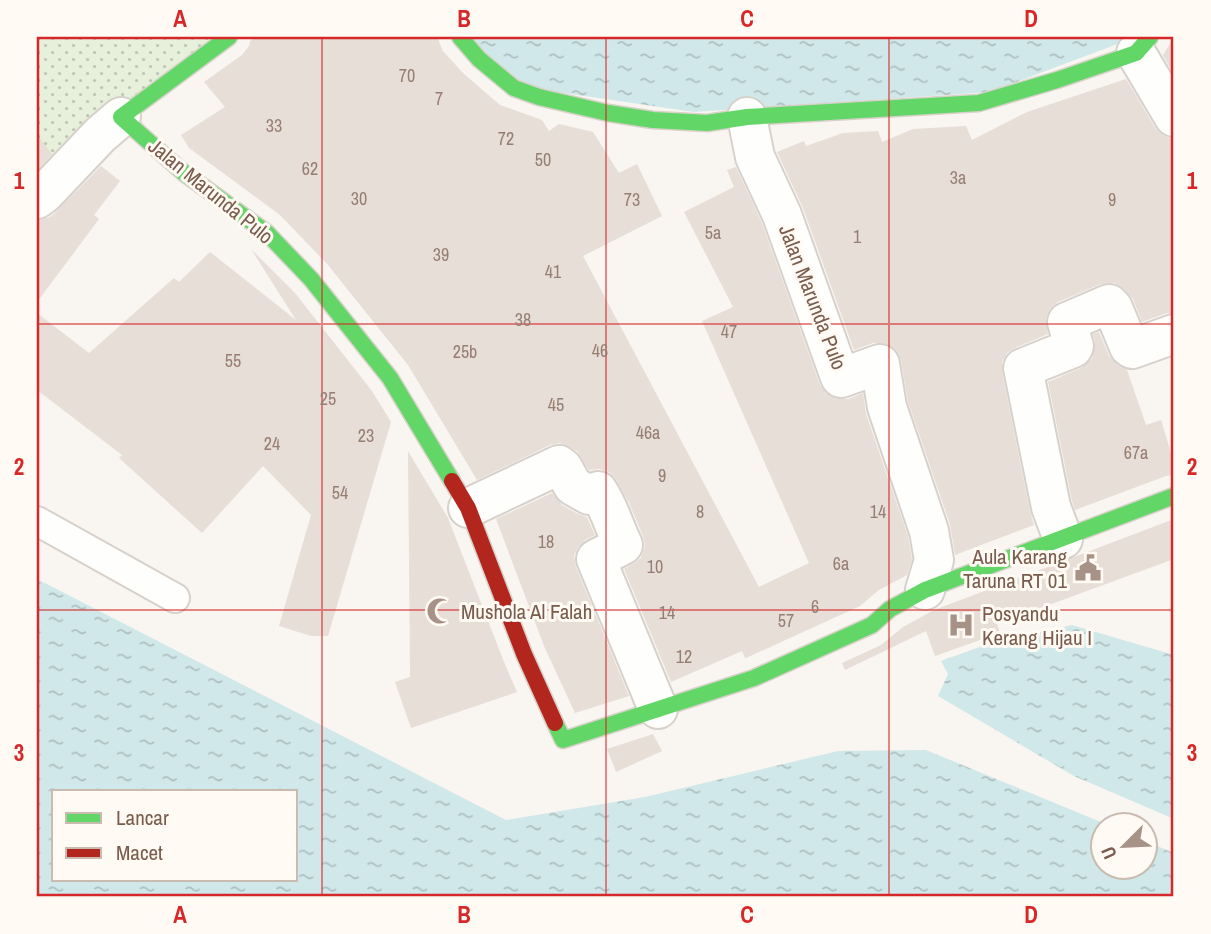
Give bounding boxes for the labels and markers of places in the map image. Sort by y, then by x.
place label: Aula Karang Taruna RT 01 [963,542,1067,595]
public building icon: Aula Karang Taruna RT 01 [1073,553,1103,583]
mosque icon: Mushola Al Falah [425,596,455,626]
place label: Mushola Al Falah [461,597,592,626]
place label: Posyandu Kerang Hijau I [982,599,1092,652]
hospital icon: Posyandu Kerang Hijau I [946,610,976,640]

